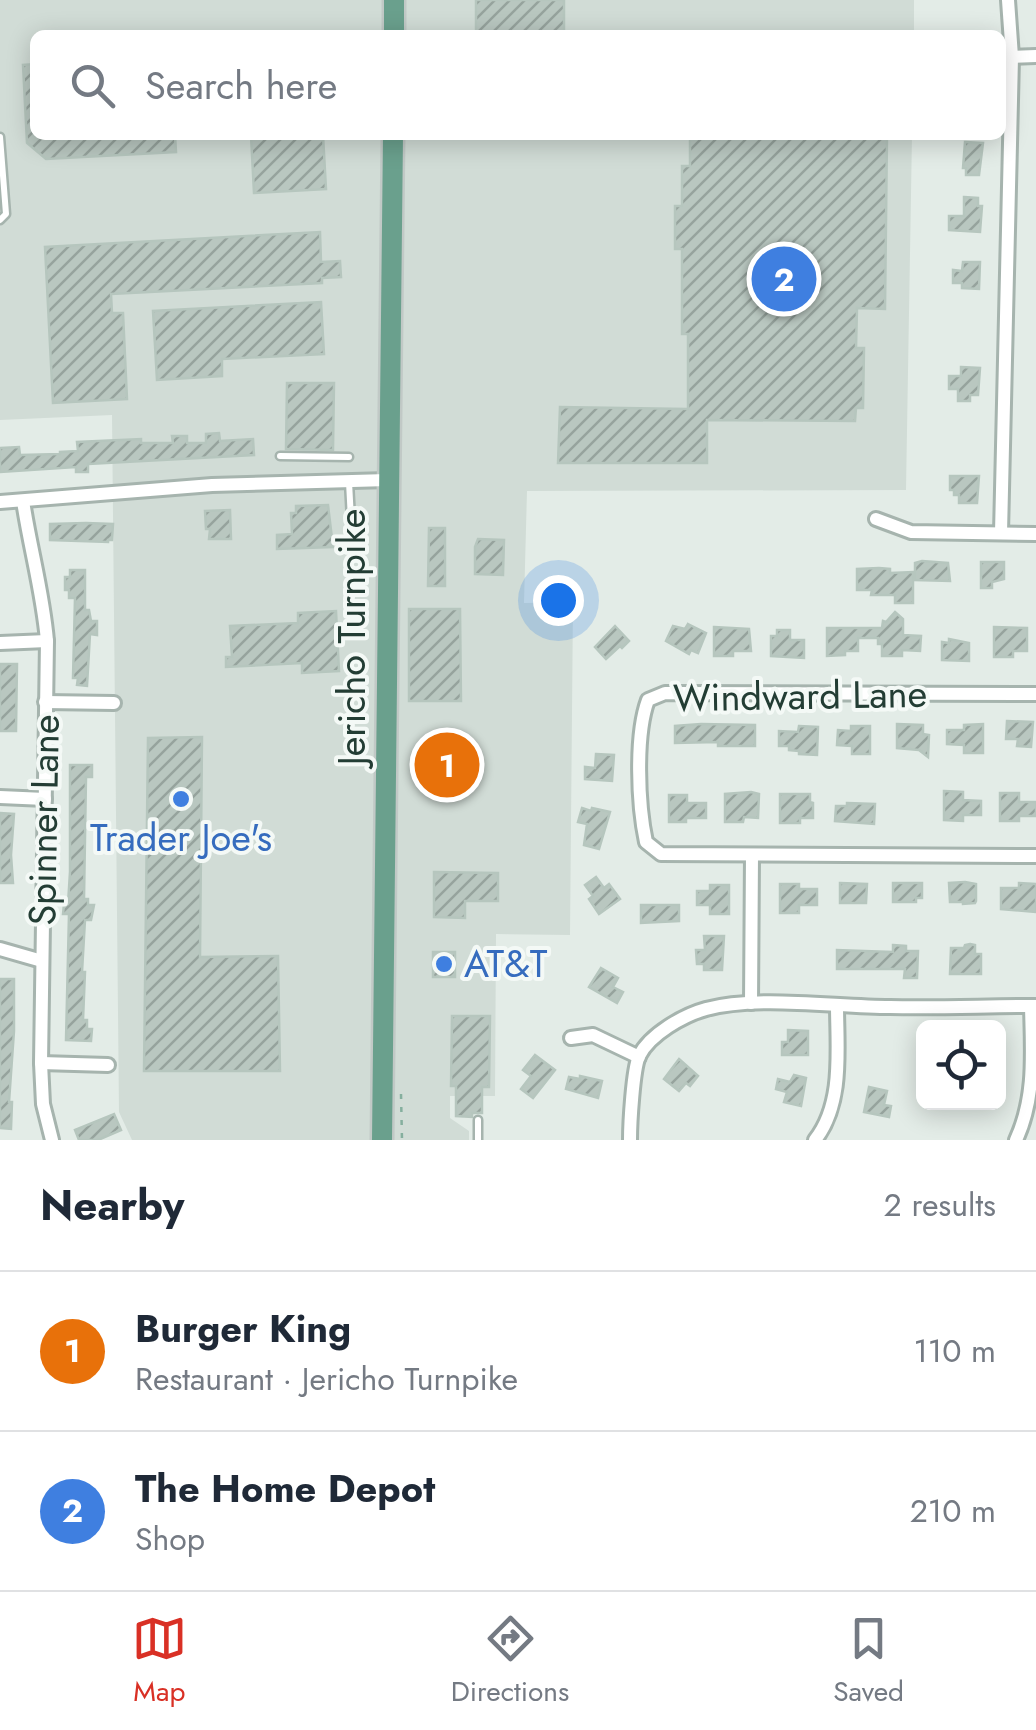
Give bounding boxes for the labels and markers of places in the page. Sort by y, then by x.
pin: 2 [752,242,816,316]
pin: 1 [414,728,480,802]
marker: Trader Joe's [170,788,192,810]
place label: Trader Joe's [90,810,272,865]
place label: AT&T [464,936,548,991]
marker: AT&T [433,953,455,975]

